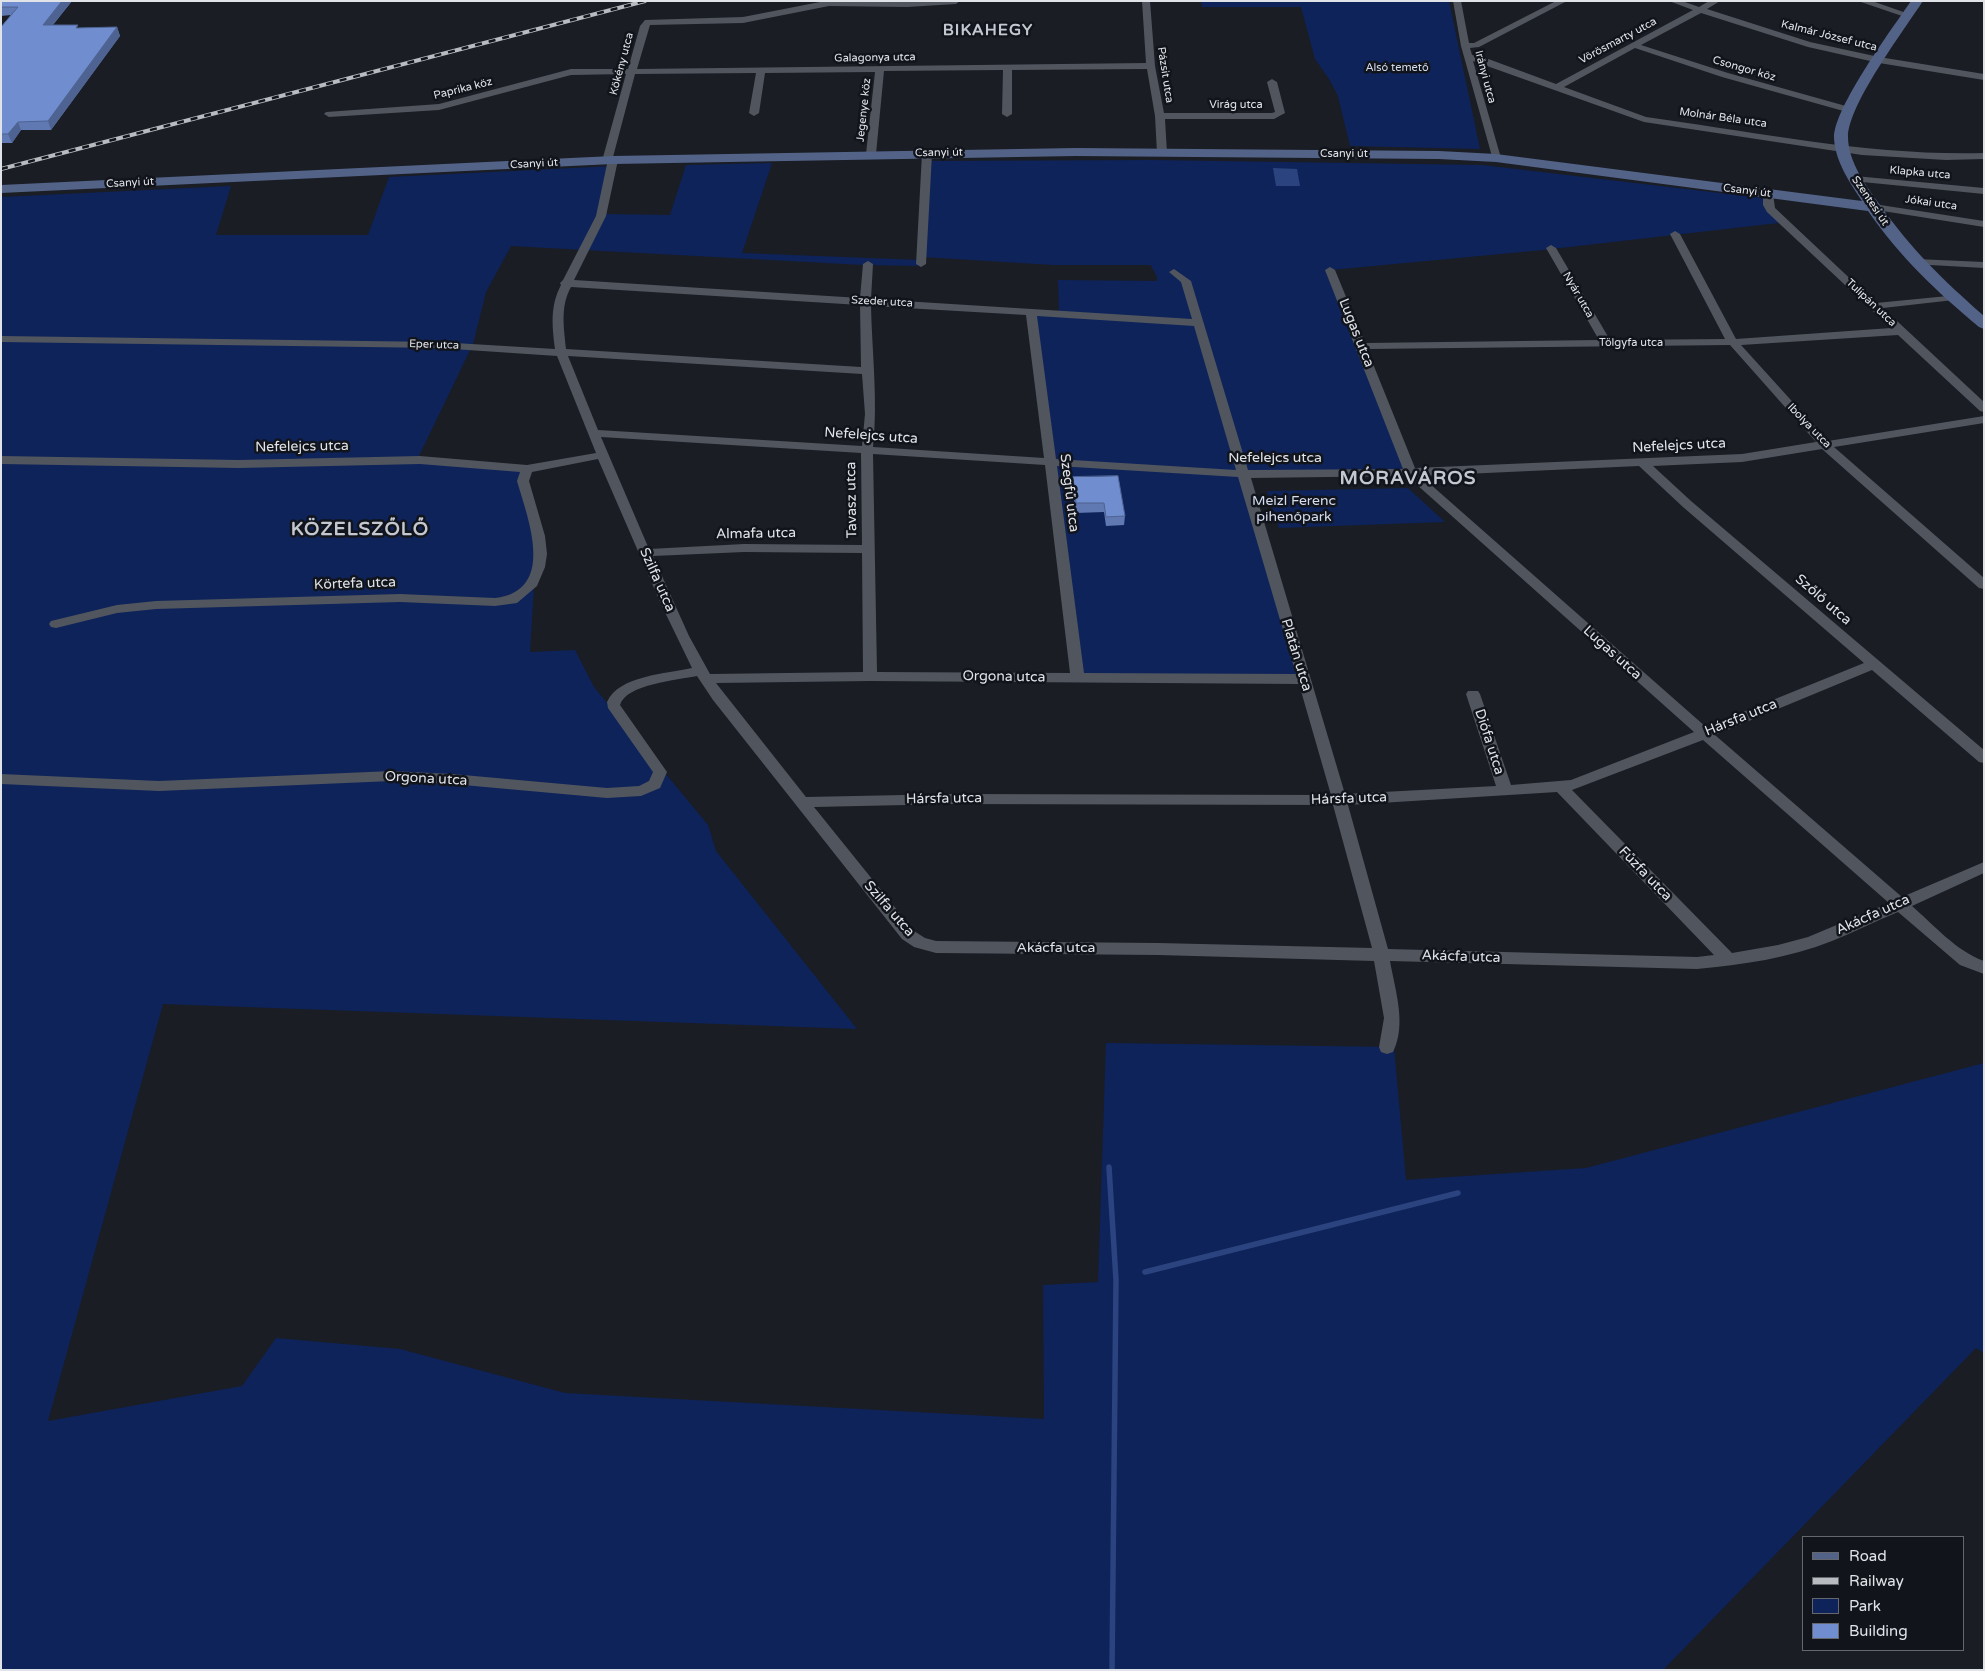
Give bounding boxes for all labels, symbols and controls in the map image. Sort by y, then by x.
street label: Vörösmarty utca [1577,15,1659,67]
street label: Kalmár József utca [1780,18,1878,54]
district label: BIKAHEGY [942,21,1034,41]
street label: Kökény utca [607,31,637,97]
street label: Pázsit utca [1154,46,1176,104]
street label: Irányi utca [1472,49,1498,105]
street label: Galagonya utca [834,51,916,65]
street label: Csongor köz [1711,54,1777,84]
park label: Alsó temető [1365,61,1429,75]
street label: Paprika köz [432,75,494,103]
street label: Jegenye köz [854,77,874,143]
street label: Virág utca [1209,98,1263,112]
street label: Molnár Béla utca [1678,105,1768,131]
street label: Csanyi út [915,146,963,160]
street label: Csanyi út [1320,147,1368,161]
street label: Csanyi út [510,156,558,172]
street label: Klapka utca [1889,164,1951,182]
street label: Szentesi út [1849,174,1891,228]
street label: Csanyi út [106,175,154,191]
street label: Csanyi út [1722,182,1772,200]
street label: Jókai utca [1904,193,1958,213]
street label: Nyár utca [1560,270,1596,320]
street label: Tulipán utca [1843,276,1899,330]
street label: Szeder utca [851,294,913,310]
street label: Lugas utca [1335,296,1377,370]
street label: Tölgyfa utca [1599,336,1663,350]
street label: Eper utca [409,338,459,352]
street label: Ibolya utca [1784,401,1834,451]
street label: Nefelejcs utca [824,424,918,448]
street label: Nefelejcs utca [1632,435,1726,457]
street label: Nefelejcs utca [255,438,349,456]
street label: Nefelejcs utca [1228,450,1322,466]
street label: Szegfű utca [1056,453,1082,533]
street label: Tavasz utca [843,461,861,539]
district label: MÓRAVÁROS [1338,468,1478,490]
park label: Meizl Ferenc pihenőpark [1252,493,1336,526]
district label: KÖZELSZŐLŐ [290,519,430,541]
street label: Almafa utca [716,525,796,543]
street label: Szilfa utca [635,545,679,615]
street label: Szőlő utca [1792,571,1854,629]
street label: Körtefa utca [314,574,396,594]
street label: Platán utca [1277,617,1315,693]
street label: Lugas utca [1579,622,1645,684]
street label: Orgona utca [962,668,1046,686]
street label: Hársfa utca [1703,696,1779,740]
street label: Diófa utca [1470,707,1508,777]
street label: Orgona utca [384,768,468,790]
street label: Hársfa utca [1311,789,1387,809]
street label: Hársfa utca [906,790,982,808]
street label: Fűzfa utca [1615,843,1675,905]
street label: Szilfa utca [860,878,918,940]
street label: Akácfa utca [1834,891,1912,939]
street label: Akácfa utca [1017,940,1095,956]
street label: Akácfa utca [1421,947,1501,967]
legend [1802,1536,1965,1651]
text: Road [1849,1547,1887,1565]
text: Railway [1849,1572,1904,1590]
text: Park [1849,1597,1881,1615]
text: Building [1849,1622,1908,1640]

